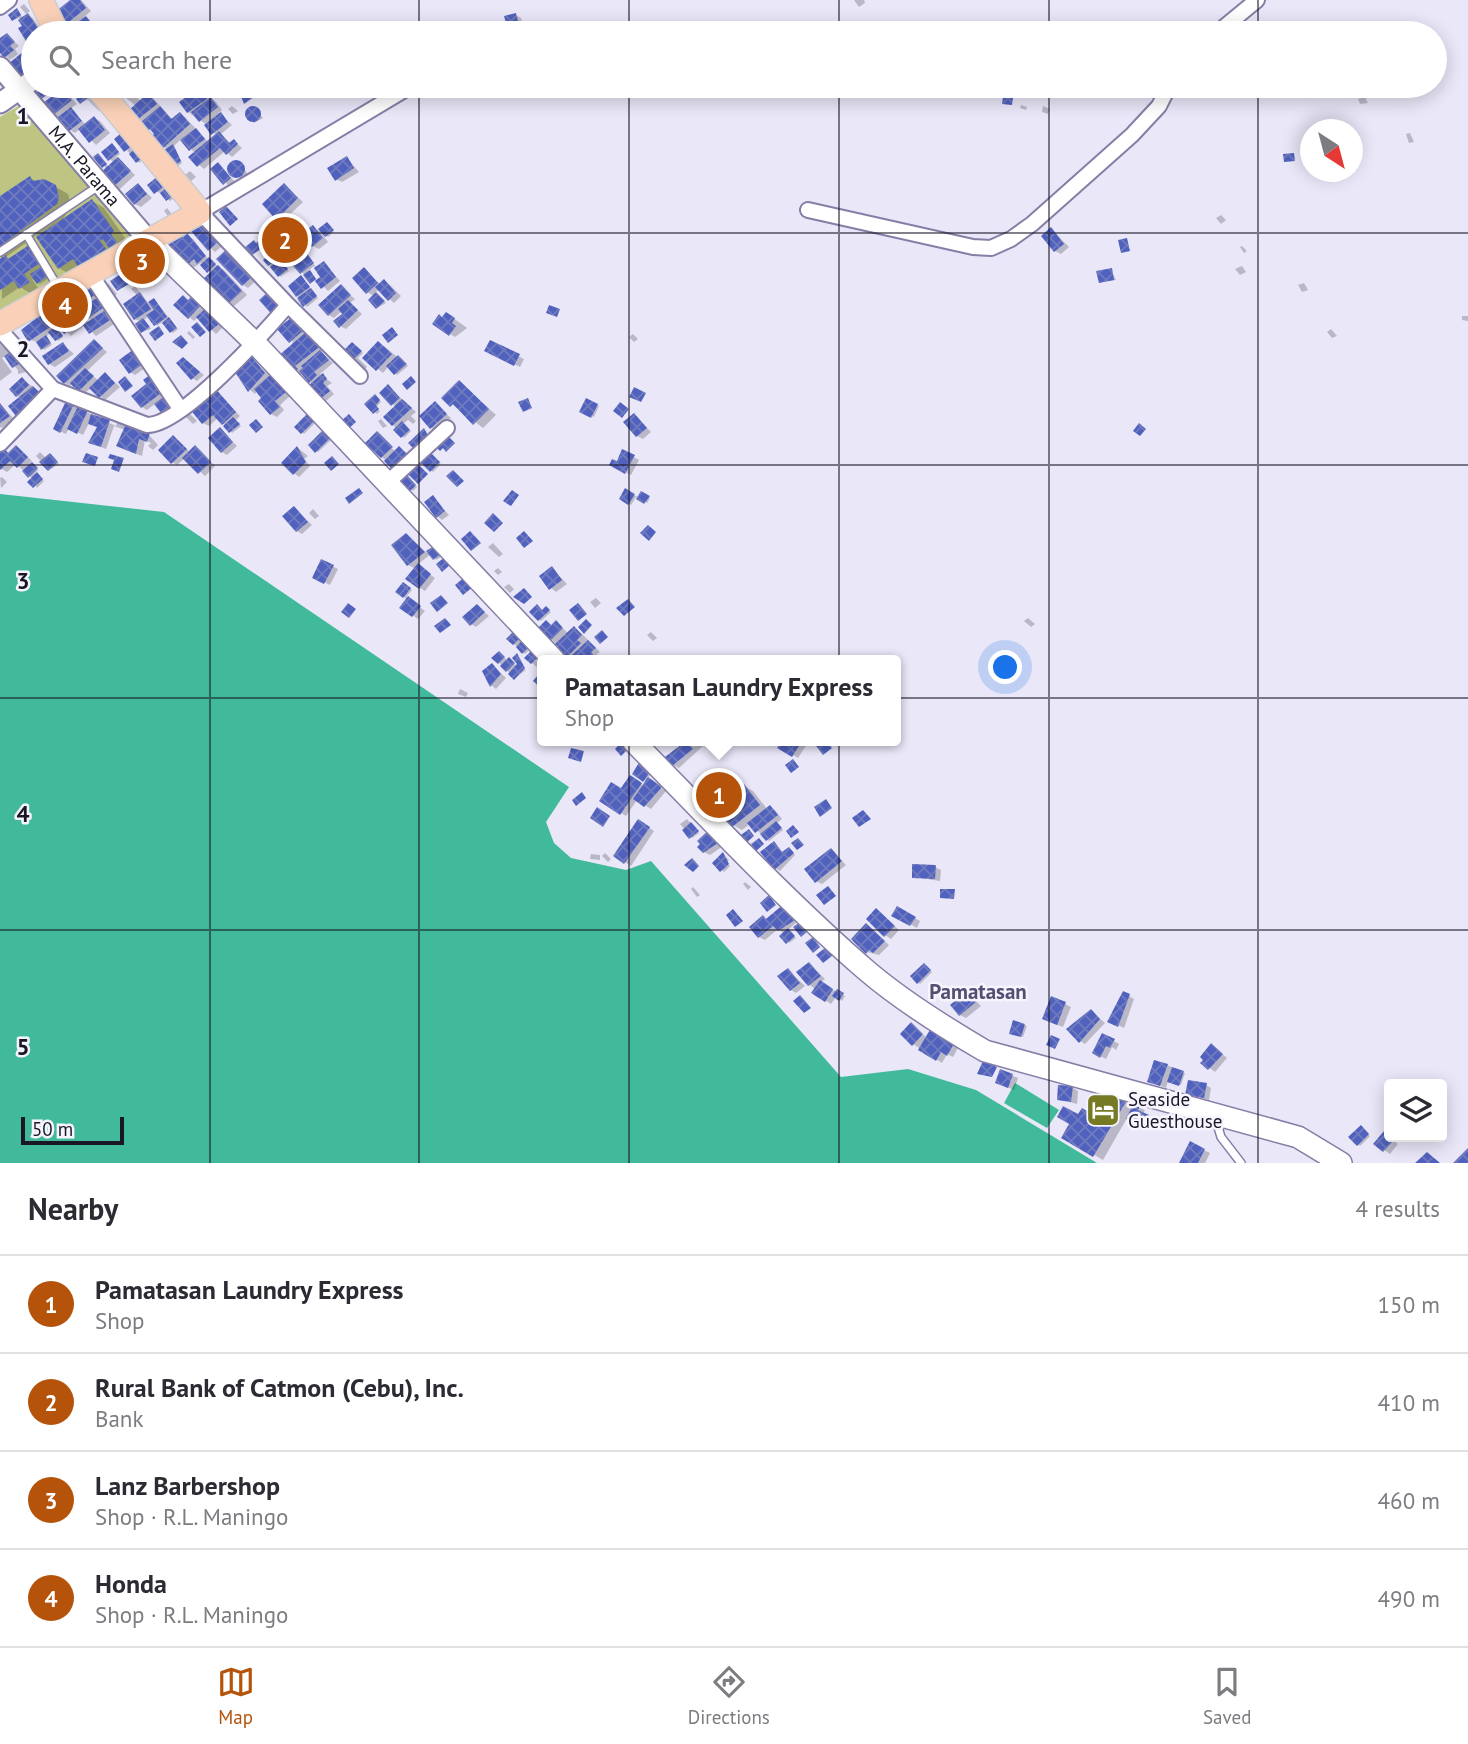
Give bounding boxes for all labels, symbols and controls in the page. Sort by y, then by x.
search box [21,21,1447,98]
icon: search [45,41,83,79]
text: Search here [101,43,232,76]
text: 1 [16,101,30,130]
north arrow [1300,119,1363,182]
street label: M.A. Parama [43,120,126,211]
pin: 2 [262,214,308,266]
pin: 3 [119,235,165,287]
pin: 4 [42,279,88,331]
text: 2 [16,334,30,363]
text: 3 [16,566,30,595]
your location [988,650,1022,684]
popup [537,655,901,746]
text: Pamatasan Laundry Express [565,670,873,703]
text: Shop [565,703,614,732]
pin: 1 [696,769,742,821]
text: 4 [16,799,30,828]
district label: Pamatasan [929,978,1027,1005]
text: 5 [16,1032,30,1061]
map controls [1384,1079,1447,1142]
button: layers [1384,1079,1447,1142]
place label: Seaside Guesthouse [1128,1087,1222,1133]
hotel icon: Seaside Guesthouse [1084,1091,1122,1129]
scale bar [21,1114,124,1146]
text: 50 m [32,1117,73,1141]
text: Nearby [28,1189,118,1228]
text: 4 results [1356,1194,1440,1223]
text: Pamatasan Laundry Express [95,1273,404,1306]
text: 1 [44,1290,58,1319]
text: 150 m [1378,1290,1440,1319]
text: Shop [95,1306,145,1335]
text: Rural Bank of Catmon (Cebu), Inc. [95,1371,464,1404]
text: 2 [44,1388,58,1417]
text: 410 m [1378,1388,1440,1417]
text: Bank [95,1404,143,1433]
text: Lanz Barbershop [95,1469,280,1502]
text: 3 [44,1486,58,1515]
text: 460 m [1378,1486,1440,1515]
text: Shop · R.L. Maningo [95,1502,288,1531]
text: Honda [95,1567,167,1600]
text: 4 [44,1584,58,1613]
text: 490 m [1378,1584,1440,1613]
text: Shop · R.L. Maningo [95,1600,288,1629]
tab: Map [217,1663,255,1729]
tab: Directions [688,1663,770,1729]
tab: Saved [1203,1663,1251,1729]

